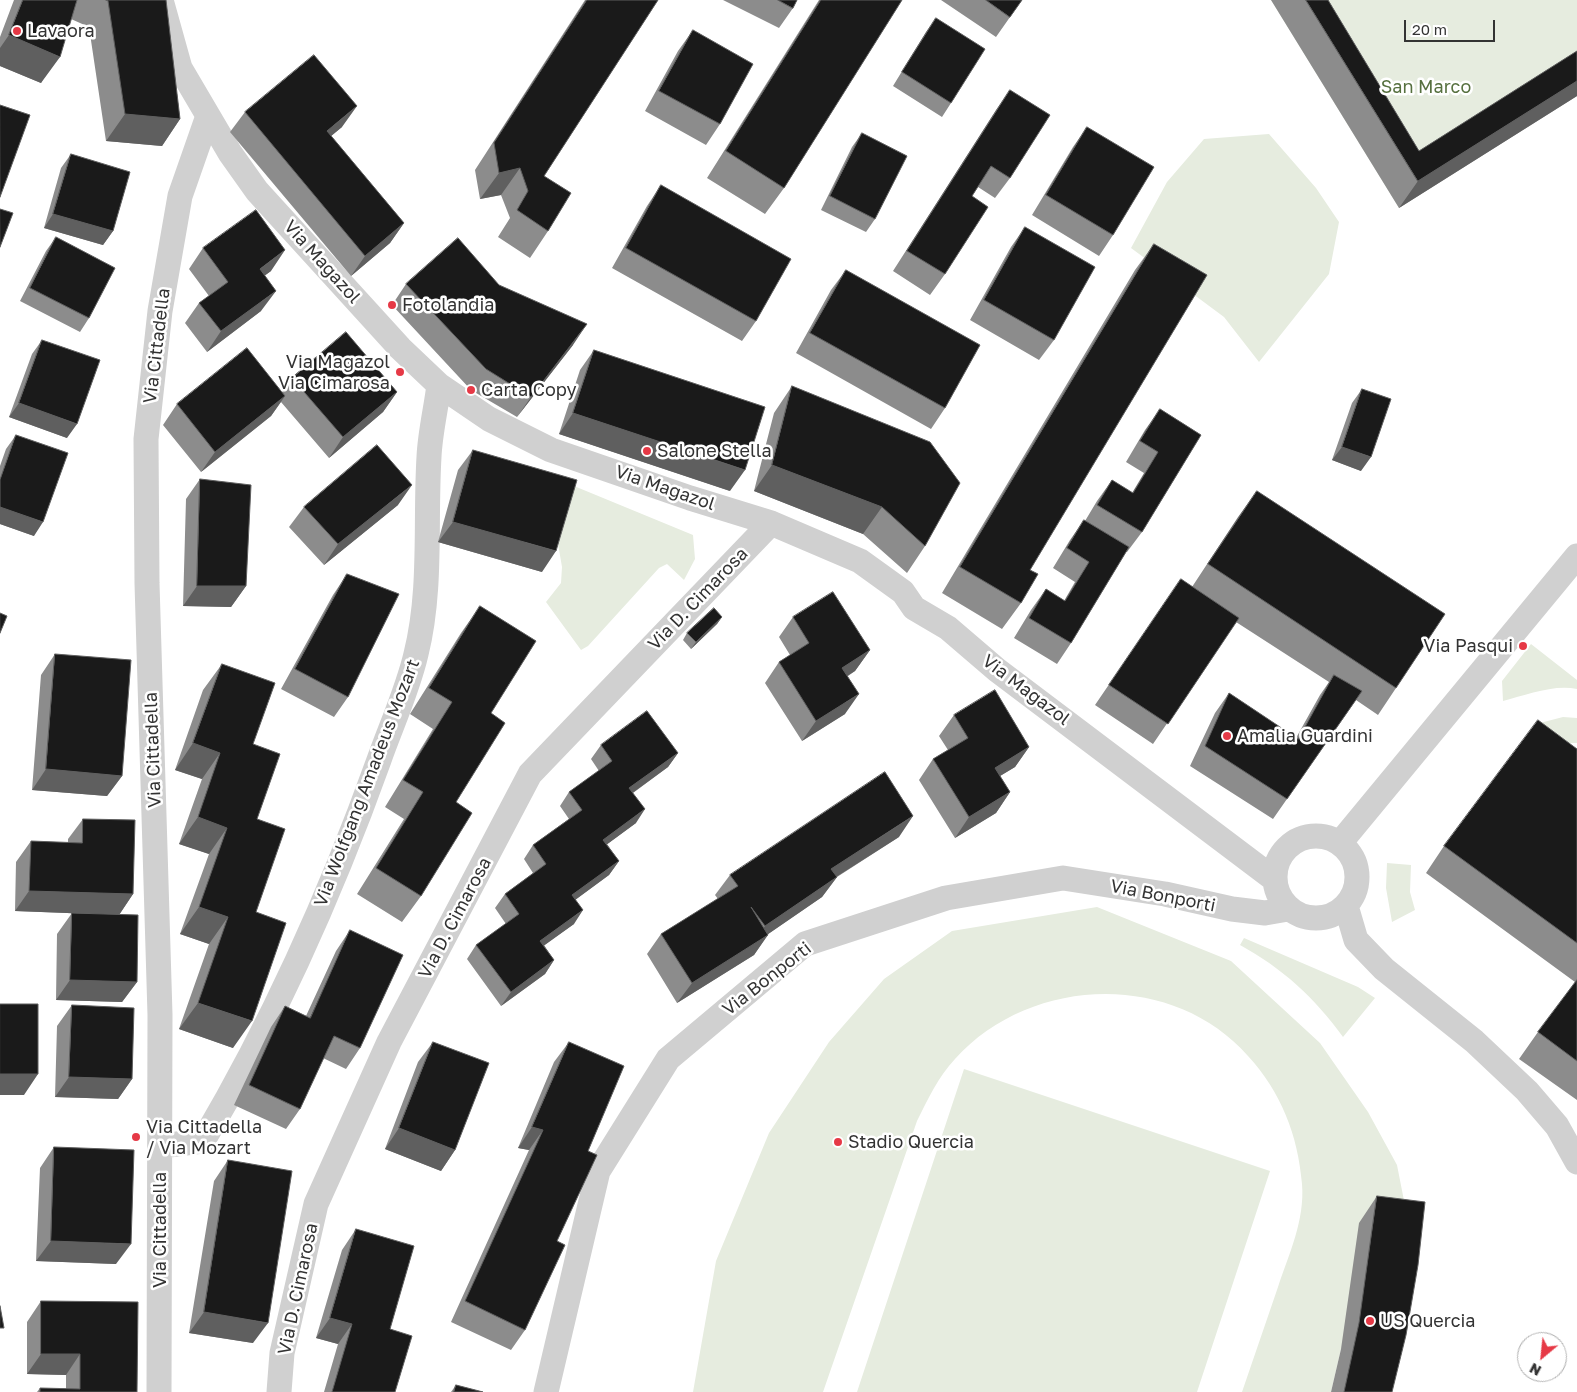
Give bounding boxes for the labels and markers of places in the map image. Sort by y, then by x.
place label: Lavaora [27,20,95,42]
marker: Lavaora [11,25,23,37]
place label: Fotolandia [402,294,494,316]
marker: Fotolandia [386,299,398,311]
place label: Via Magazol Via Cimarosa [278,351,390,394]
marker: Via Magazol Via Cimarosa [394,366,406,378]
place label: Carta Copy [481,379,576,401]
marker: Carta Copy [465,384,477,396]
place label: Salone Stella [657,440,772,462]
marker: Salone Stella [641,445,653,457]
place label: Via Pasqui [1423,635,1513,657]
marker: Via Pasqui [1517,640,1529,652]
place label: Amalia Guardini [1237,725,1373,747]
marker: Amalia Guardini [1221,730,1233,742]
place label: Via Cittadella / Via Mozart [146,1116,262,1158]
marker: Via Cittadella / Via Mozart [130,1131,142,1143]
place label: Stadio Quercia [848,1131,974,1153]
marker: Stadio Quercia [832,1136,844,1148]
place label: US Quercia [1380,1310,1475,1332]
marker: US Quercia [1364,1315,1376,1327]

